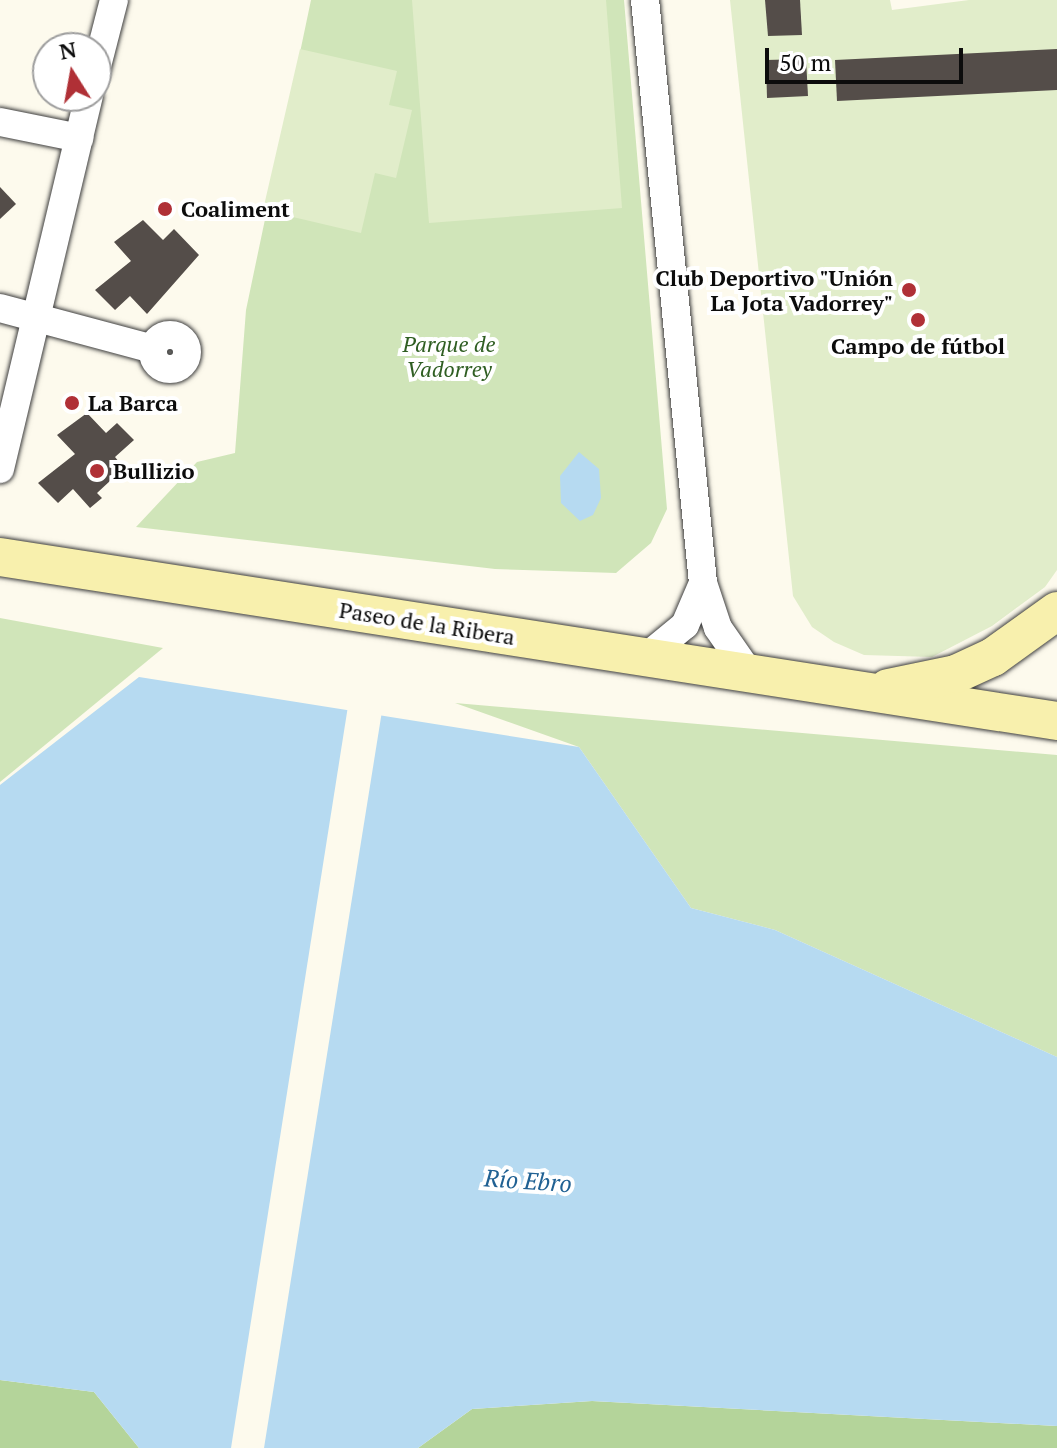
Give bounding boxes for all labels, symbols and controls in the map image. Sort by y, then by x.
north arrow [32,32,112,112]
scale bar [769,32,967,82]
text: N [57,34,79,66]
text: 50 m [779,46,831,78]
place label: Coaliment [181,196,290,222]
marker: Coaliment [156,200,174,218]
place label: Club Deportivo "Unión La Jota Vadorrey" [655,264,893,316]
marker: Club Deportivo "Unión La Jota Vadorrey" [900,281,918,299]
marker: Campo de fútbol [909,311,927,329]
park label: Parque de Vadorrey [402,330,496,382]
place label: Campo de fútbol [831,333,1005,359]
place label: La Barca [88,390,178,416]
marker: La Barca [63,394,81,412]
place label: Bullizio [113,458,195,484]
marker: Bullizio [88,462,106,480]
street label: Paseo de la Ribera [337,596,517,650]
water label: Río Ebro [483,1164,573,1198]

